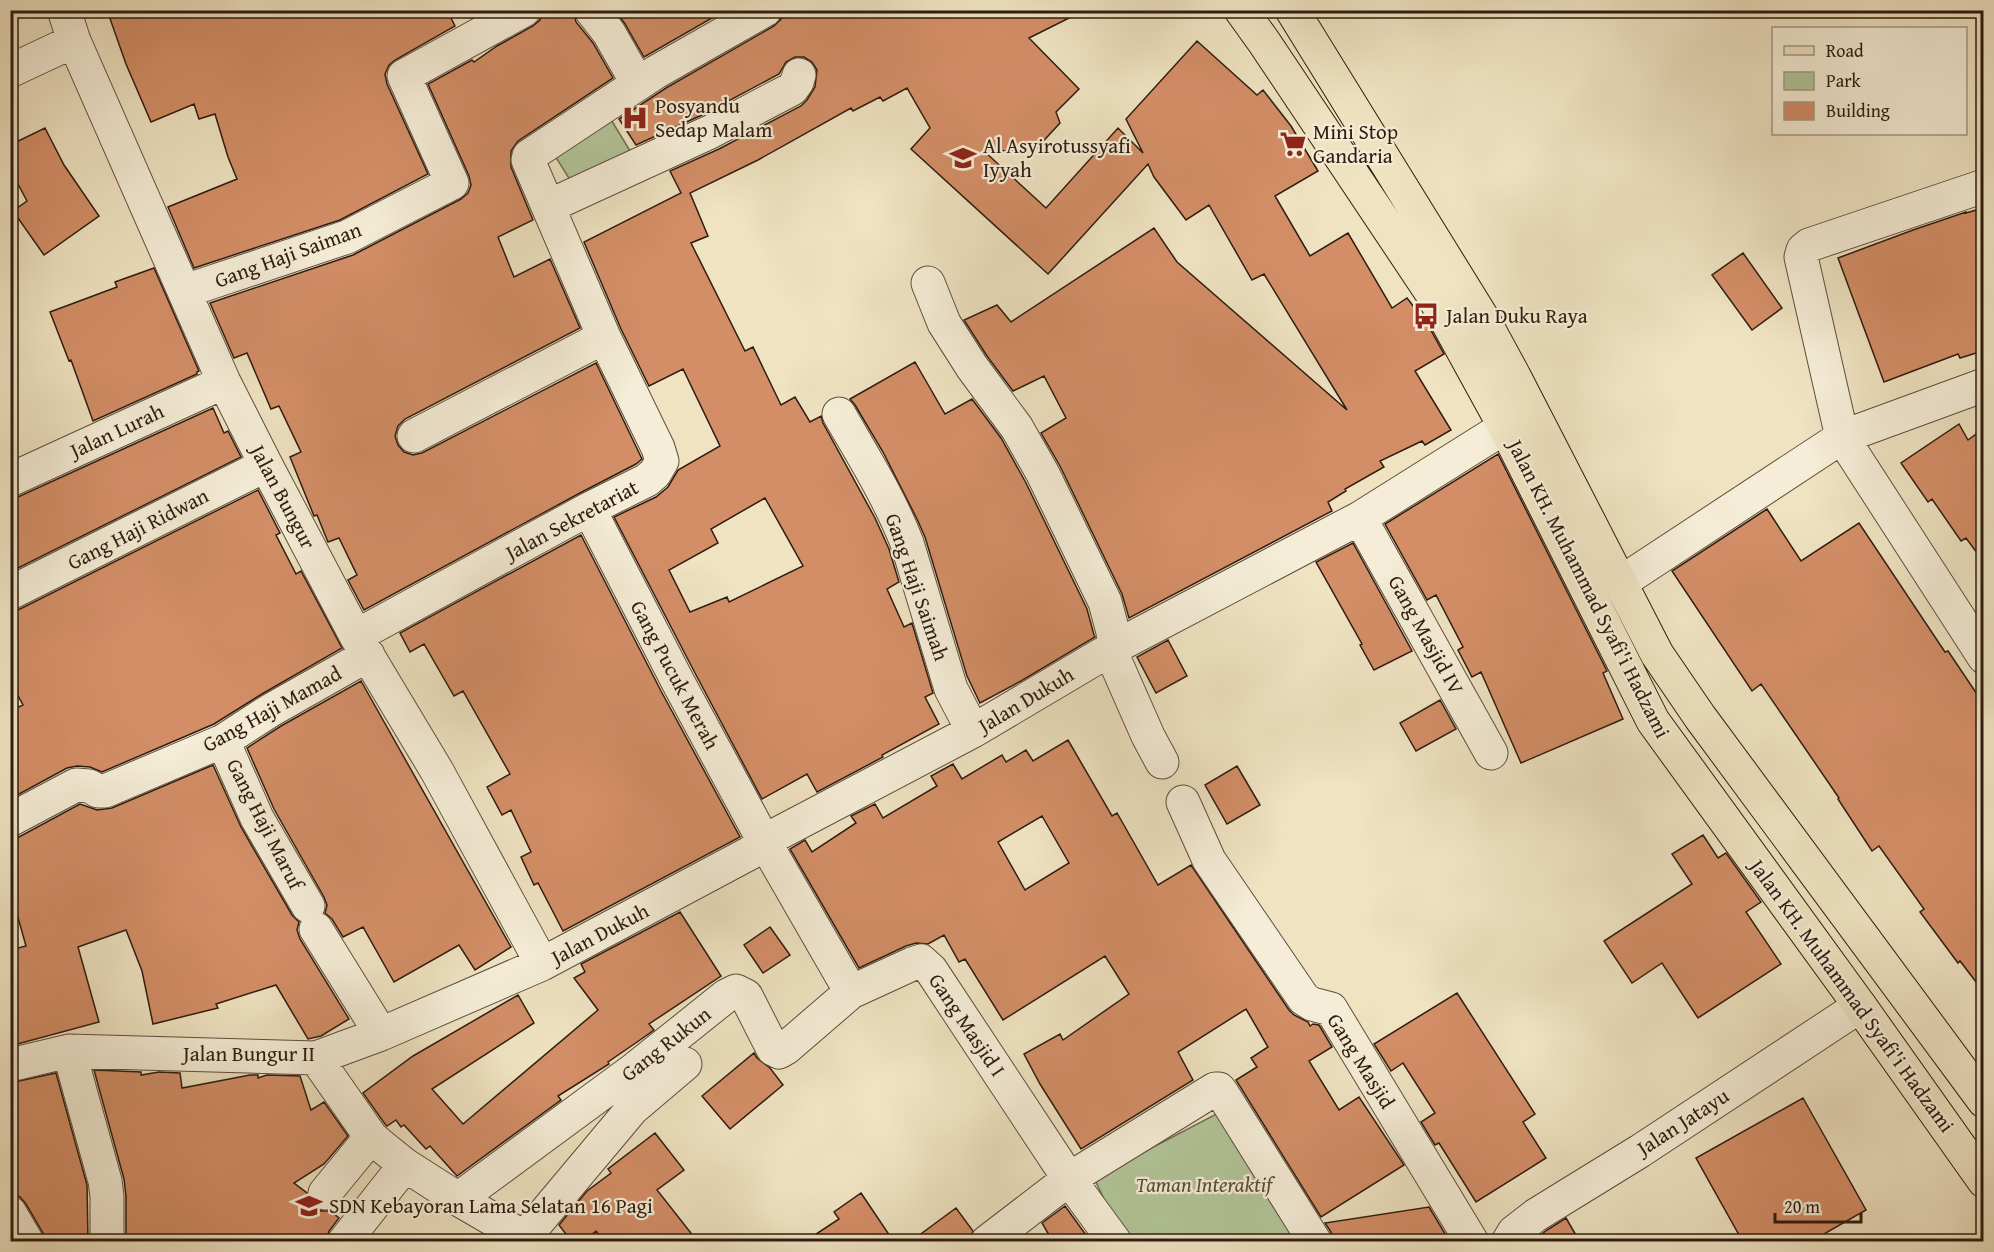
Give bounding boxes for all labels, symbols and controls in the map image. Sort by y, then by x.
legend [1772,27,1967,135]
text: Road [1826,37,1864,64]
text: Park [1826,67,1862,94]
place label: Posyandu Sedap Malam [655,90,772,145]
text: Building [1826,97,1890,124]
hospital icon: Posyandu Sedap Malam [620,103,650,133]
place label: Mini Stop Gandaria [1313,116,1398,171]
supermarket icon: Mini Stop Gandaria [1278,129,1308,159]
place label: Al Asyirotussyafi Iyyah [983,130,1131,185]
school or university icon: Al Asyirotussyafi Iyyah [948,143,978,173]
street label: Gang Haji Saiman [210,214,366,295]
place label: Jalan Duku Raya [1443,300,1588,331]
bus stop icon: Jalan Duku Raya [1411,301,1441,331]
street label: Jalan Lurah [62,395,169,467]
street label: Jalan KH. Muhammad Syafi'i Hadzami [1499,431,1679,744]
street label: Jalan Bungur [242,436,324,555]
street label: Jalan Sekretariat [497,471,644,569]
street label: Gang Haji Ridwan [62,480,214,577]
street label: Gang Haji Saimah [878,509,957,665]
street label: Gang Masjid IV [1381,569,1472,700]
street label: Gang Pucuk Merah [623,595,728,755]
street label: Gang Haji Mamad [197,657,348,760]
street label: Jalan Dukuh [969,659,1080,742]
street label: Gang Haji Maruf [219,753,313,897]
street label: Jalan KH. Muhammad Syafi'i Hadzami [1741,850,1962,1139]
street label: Jalan Dukuh [543,895,654,974]
street label: Gang Masjid I [921,967,1013,1083]
street label: Gang Rukun [614,999,717,1089]
street label: Gang Masjid [1320,1007,1403,1115]
street label: Jalan Bungur II [180,1038,315,1069]
street label: Jalan Jatayu [1628,1080,1736,1165]
park label: Taman Interaktif [1136,1169,1276,1200]
scale bar [1775,1186,1860,1224]
place label: SDN Kebayoran Lama Selatan 16 Pagi [329,1190,653,1221]
school or university icon: SDN Kebayoran Lama Selatan 16 Pagi [294,1191,324,1221]
text: 20 m [1784,1193,1820,1220]

